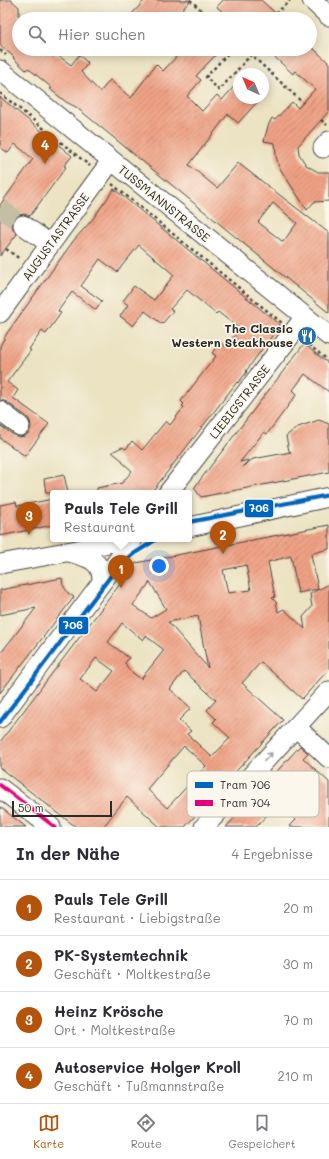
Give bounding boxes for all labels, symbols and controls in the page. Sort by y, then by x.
search box [12,12,317,56]
icon: search [26,23,48,45]
text: Hier suchen [58,24,145,44]
north arrow [233,68,269,104]
pin: 4 [32,131,58,164]
street label: TUSSMANNSTRASSE [115,161,214,245]
street label: AUGUSTASTRASSE [18,189,93,283]
place label: The Classic Western Steakhouse [171,320,293,350]
restaurant icon: The Classic Western Steakhouse [296,325,318,347]
street label: LIEBIGSTRASSE [205,361,273,442]
popup [50,490,192,542]
text: Pauls Tele Grill [64,498,178,518]
line badge: 706 [244,499,274,518]
text: 706 [249,500,269,515]
pin: 3 [16,502,42,535]
text: Restaurant [64,518,135,535]
pin: 2 [210,521,236,554]
pin: 1 [108,555,134,588]
your location [149,556,169,576]
line badge: 706 [58,616,89,635]
text: 706 [63,617,83,632]
one-way arrow [263,752,273,762]
legend [187,771,319,817]
text: Tram 706 [220,777,270,792]
text: Tram 704 [220,795,271,810]
scale bar [12,799,112,818]
text: 50 m [18,800,44,815]
text: In der Nähe [16,842,120,864]
text: 4 Ergebnisse [232,845,313,862]
text: Pauls Tele Grill [54,889,168,909]
text: 1 [26,899,32,916]
text: 20 m [283,899,313,916]
text: Restaurant · Liebigstraße [54,909,221,926]
text: PK-Systemtechnik [54,945,188,965]
text: 2 [25,955,33,972]
text: 30 m [283,955,313,972]
text: Geschäft · Moltkestraße [54,965,211,982]
text: Heinz Krösche [54,1001,164,1021]
text: 3 [25,1011,33,1028]
text: 70 m [283,1011,313,1028]
text: Ort · Moltkestraße [54,1021,176,1038]
text: Autoservice Holger Kroll [54,1057,241,1077]
text: 4 [25,1067,33,1084]
text: 210 m [277,1067,313,1084]
text: Geschäft · Tußmannstraße [54,1077,224,1094]
tab: Karte [33,1112,64,1151]
tab: Route [131,1112,162,1151]
tab: Gespeichert [229,1112,296,1151]

